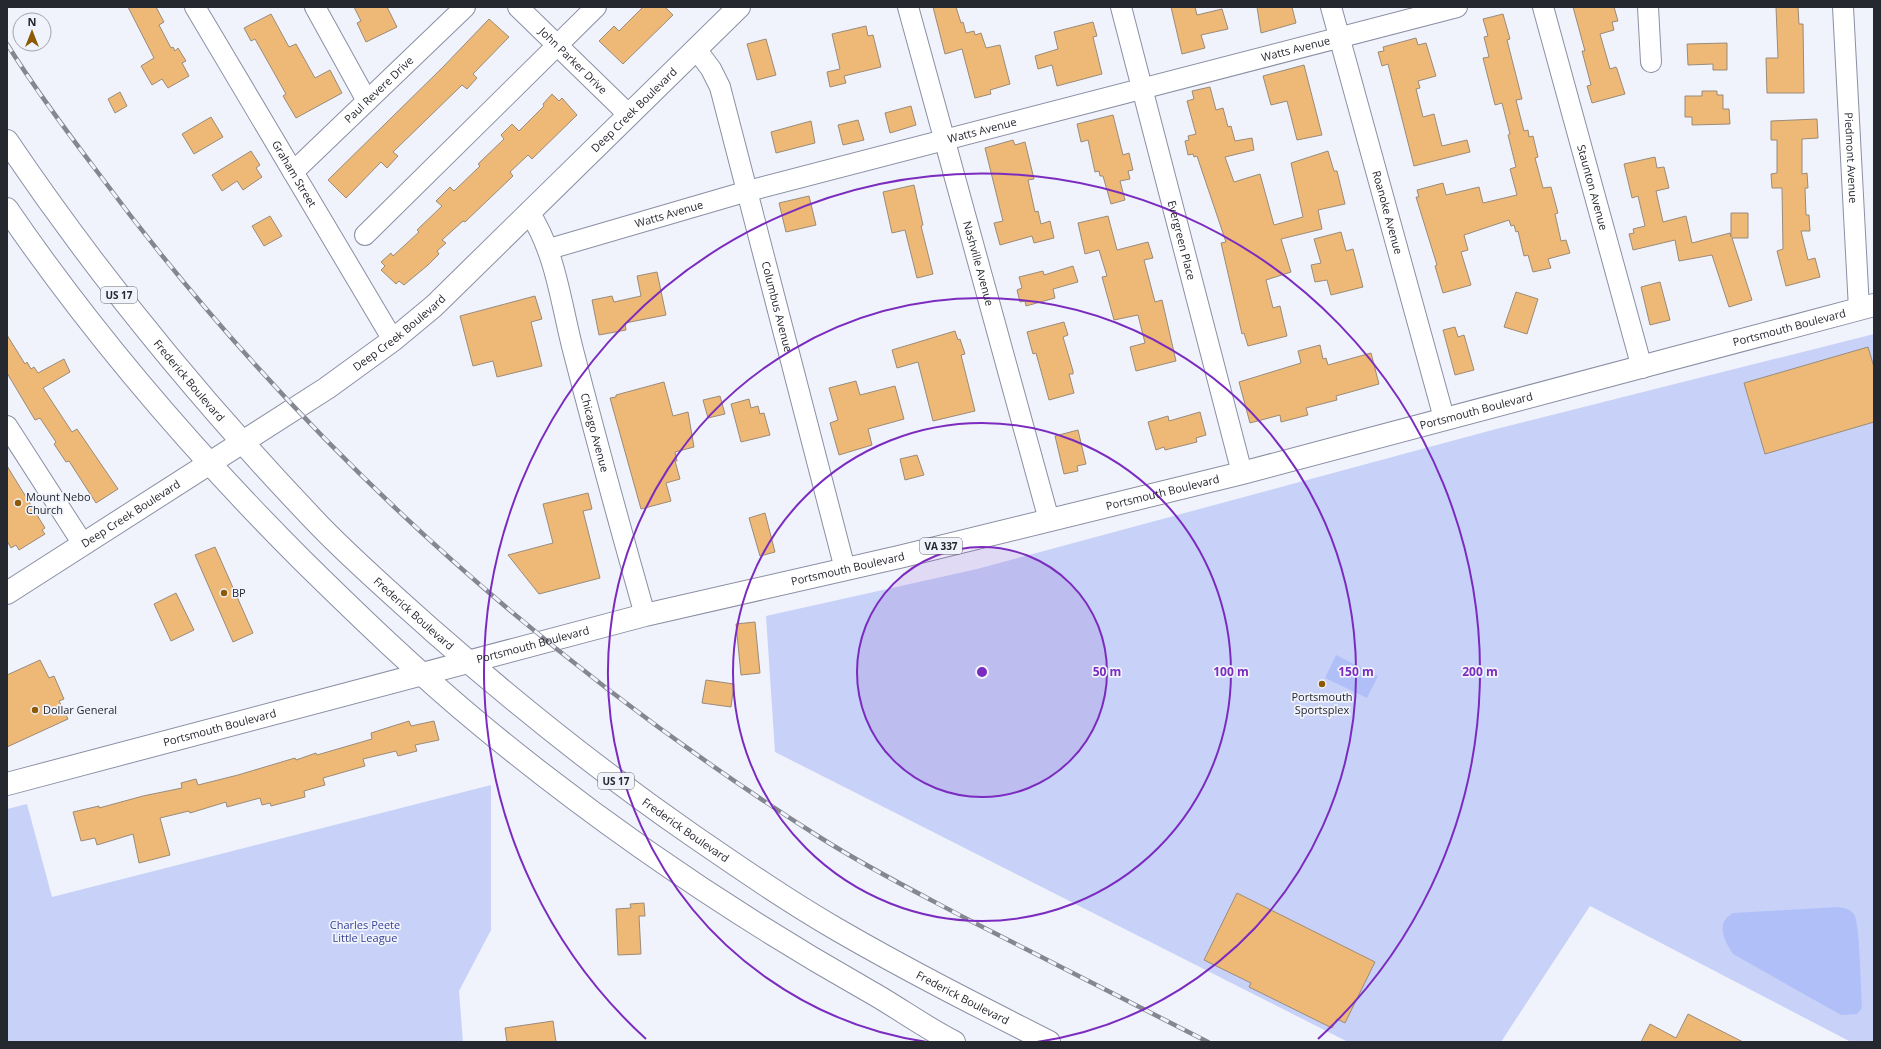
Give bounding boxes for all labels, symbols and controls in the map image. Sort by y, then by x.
north arrow [12,12,52,52]
text: N [28,14,36,29]
street label: John Parker Drive [536,23,611,97]
street label: Watts Avenue [1259,32,1332,65]
street label: Paul Revere Drive [341,53,416,126]
street label: Deep Creek Boulevard [587,64,680,155]
street label: Piedmont Avenue [1842,112,1861,204]
street label: Watts Avenue [946,114,1018,146]
street label: Graham Street [269,137,320,210]
street label: Staunton Avenue [1574,143,1612,232]
street label: Roanoke Avenue [1369,169,1407,256]
street label: Watts Avenue [633,196,705,231]
street label: Evergreen Place [1165,199,1200,282]
street label: Nashville Avenue [960,219,998,308]
street label: Columbus Avenue [758,259,796,353]
road number: US 17 [101,287,137,303]
street label: Deep Creek Boulevard [349,291,449,374]
street label: Portsmouth Boulevard [1731,305,1847,349]
street label: Frederick Boulevard [151,336,228,424]
street label: Portsmouth Boulevard [1418,388,1534,432]
street label: Chicago Avenue [577,391,613,474]
street label: Portsmouth Boulevard [1104,471,1221,513]
street label: Deep Creek Boulevard [78,476,183,551]
place label: Mount Nebo Church [26,489,91,517]
marker: Mount Nebo Church [13,498,23,508]
road number: VA 337 [920,538,962,554]
street label: Portsmouth Boulevard [789,548,906,588]
street label: Frederick Boulevard [371,573,457,653]
place label: BP [232,585,246,600]
marker: BP [219,588,229,598]
street label: Portsmouth Boulevard [475,622,591,666]
text: 50 m [1093,663,1121,680]
text: 100 m [1213,663,1249,680]
text: 150 m [1338,663,1374,680]
text: 200 m [1462,663,1498,680]
centre of rings [975,665,989,679]
marker: Portsmouth Sportsplex [1317,679,1327,689]
place label: Portsmouth Sportsplex [1291,689,1353,717]
place label: Dollar General [43,702,117,717]
marker: Dollar General [30,705,40,715]
street label: Portsmouth Boulevard [161,705,278,749]
road number: US 17 [598,773,634,789]
street label: Frederick Boulevard [639,794,732,865]
park label: Charles Peete Little League [330,917,400,945]
street label: Frederick Boulevard [914,967,1012,1028]

